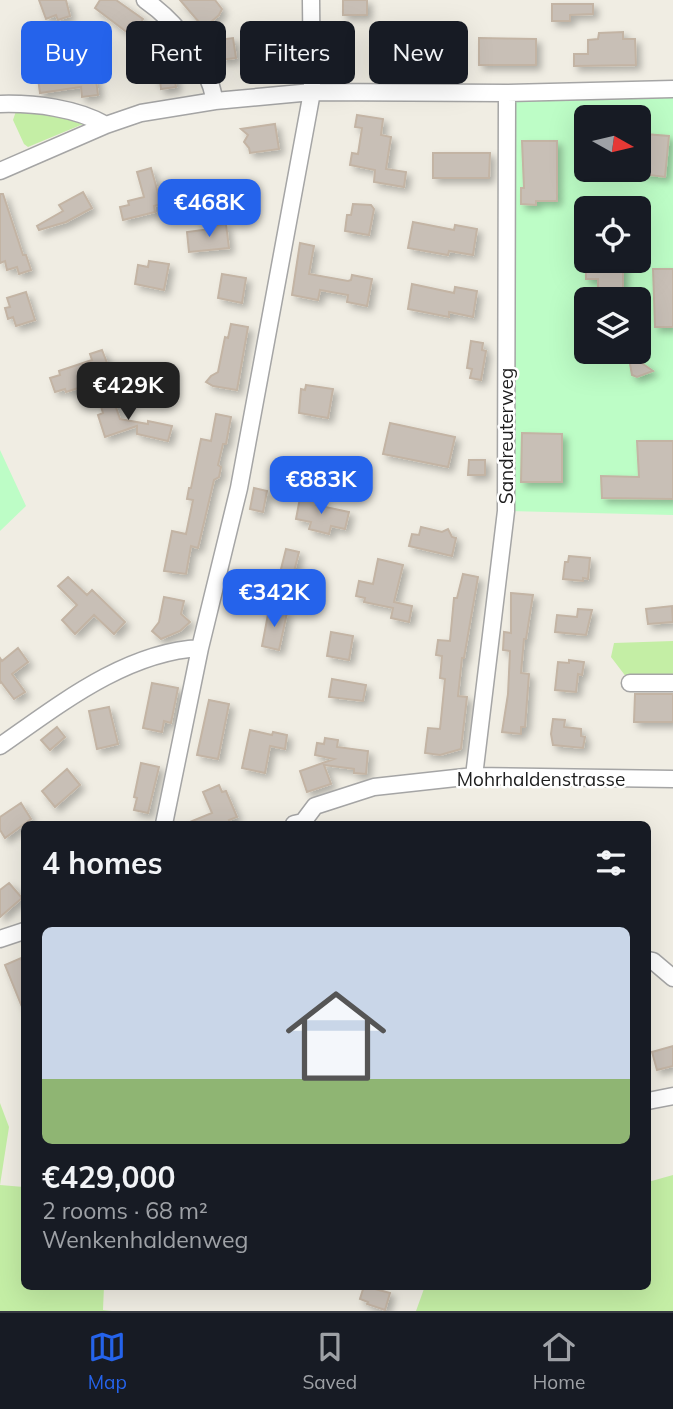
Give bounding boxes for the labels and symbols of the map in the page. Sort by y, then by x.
north arrow [574,105,651,182]
pin: €468K [160,180,258,239]
pin: €429K [79,362,177,422]
street label: Sandreuterweg [494,368,518,504]
pin: €883K [272,456,370,516]
pin: €342K [225,570,323,629]
street label: Mohrhaldenstrasse [457,767,625,791]

